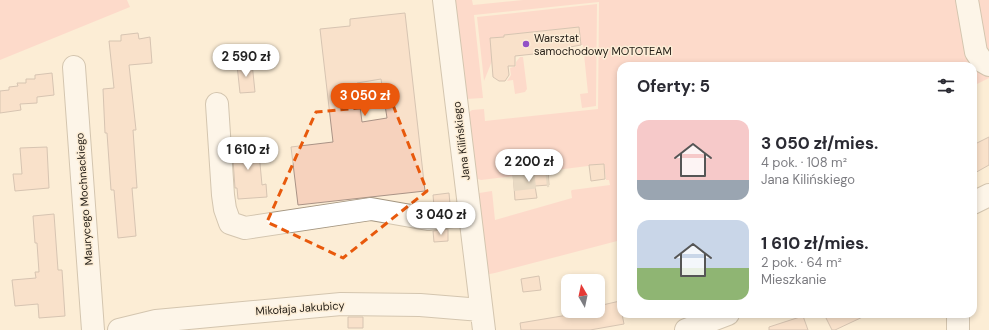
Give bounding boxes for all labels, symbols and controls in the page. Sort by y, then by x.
place label: Warsztat samochodowy MOTOTEAM [534,31,672,58]
marker: Warsztat samochodowy MOTOTEAM [521,39,531,49]
pin: 2 590 zł [205,44,287,78]
text: 2 590 zł [221,48,271,65]
text: Oferty: 5 [637,75,710,97]
icon: filters [935,75,957,97]
pin: 3 050 zł [324,83,406,117]
text: 3 050 zł [340,87,390,104]
street label: Jana Kilińskiego [449,101,473,181]
street label: Maurycego Mochnackiego [72,132,96,266]
text: 3 050 zł/mies. [761,132,878,154]
icon: home [669,136,717,184]
pin: 1 610 zł [207,137,289,171]
text: 1 610 zł [226,141,270,158]
pin: 2 200 zł [488,149,570,183]
text: 2 200 zł [504,153,554,170]
text: 4 pok. · 108 m² [761,154,847,171]
text: Jana Kilińskiego [761,171,855,188]
pin: 3 040 zł [400,202,482,236]
text: 3 040 zł [416,206,466,223]
text: 1 610 zł/mies. [761,232,869,254]
icon: home [669,236,717,284]
text: 2 pok. · 64 m² [761,254,842,271]
text: Mieszkanie [761,271,826,288]
north arrow [561,274,605,318]
map controls [561,274,605,318]
street label: Mikołaja Jakubicy [255,298,345,318]

